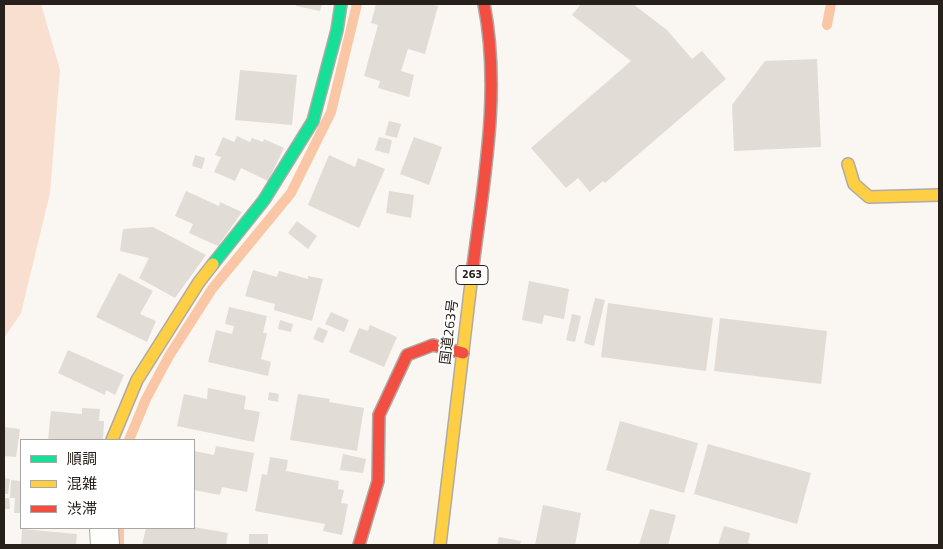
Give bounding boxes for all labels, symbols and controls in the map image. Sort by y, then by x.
road number: 263 [456,266,488,284]
street label: 国道263号 [438,298,462,366]
legend [20,439,195,529]
text: 順調 [67,447,97,470]
text: 混雑 [67,472,97,495]
text: 渋滞 [67,497,97,520]

